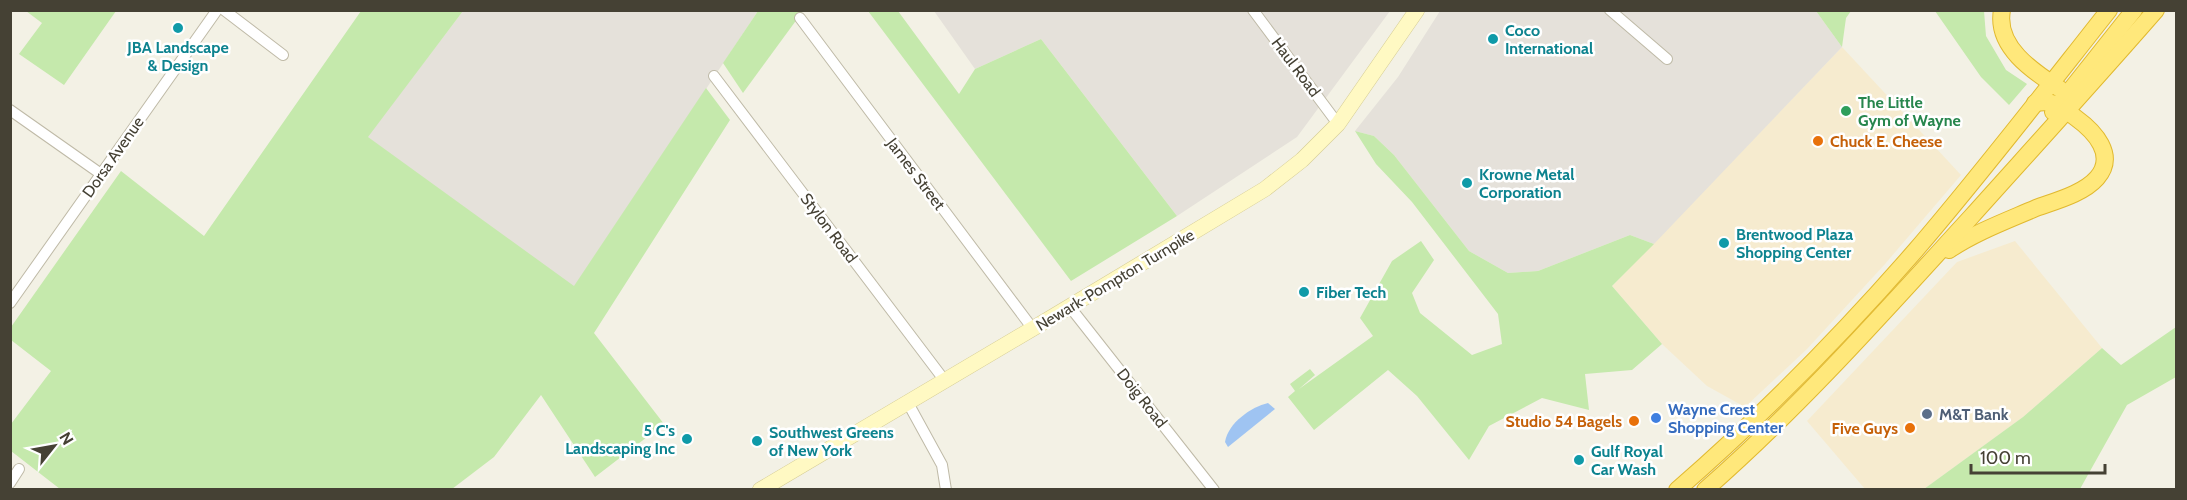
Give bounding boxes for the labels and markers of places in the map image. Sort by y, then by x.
marker: JBA Landscape & Design [171,21,185,35]
place label: Coco International [1505,21,1593,58]
marker: Coco International [1486,32,1500,46]
place label: JBA Landscape & Design [126,38,229,75]
place label: The Little Gym of Wayne [1858,93,1961,130]
marker: The Little Gym of Wayne [1839,104,1853,118]
place label: Chuck E. Cheese [1830,132,1942,151]
marker: Chuck E. Cheese [1811,134,1825,148]
place label: Krowne Metal Corporation [1479,165,1575,202]
marker: Krowne Metal Corporation [1460,176,1474,190]
place label: Brentwood Plaza Shopping Center [1736,225,1853,262]
marker: Brentwood Plaza Shopping Center [1717,236,1731,250]
place label: Fiber Tech [1316,283,1386,302]
marker: Fiber Tech [1297,285,1311,299]
place label: Wayne Crest Shopping Center [1668,400,1784,437]
place label: M&T Bank [1939,405,2009,424]
marker: M&T Bank [1920,407,1934,421]
marker: Wayne Crest Shopping Center [1649,411,1663,425]
place label: Studio 54 Bagels [1506,412,1622,431]
marker: Studio 54 Bagels [1627,414,1641,428]
place label: Five Guys [1832,419,1898,438]
place label: 5 C's Landscaping Inc [565,421,675,458]
marker: Five Guys [1903,421,1917,435]
place label: Southwest Greens of New York [769,423,894,460]
marker: 5 C's Landscaping Inc [680,432,694,446]
marker: Southwest Greens of New York [750,434,764,448]
place label: Gulf Royal Car Wash [1591,442,1663,479]
marker: Gulf Royal Car Wash [1572,453,1586,467]

